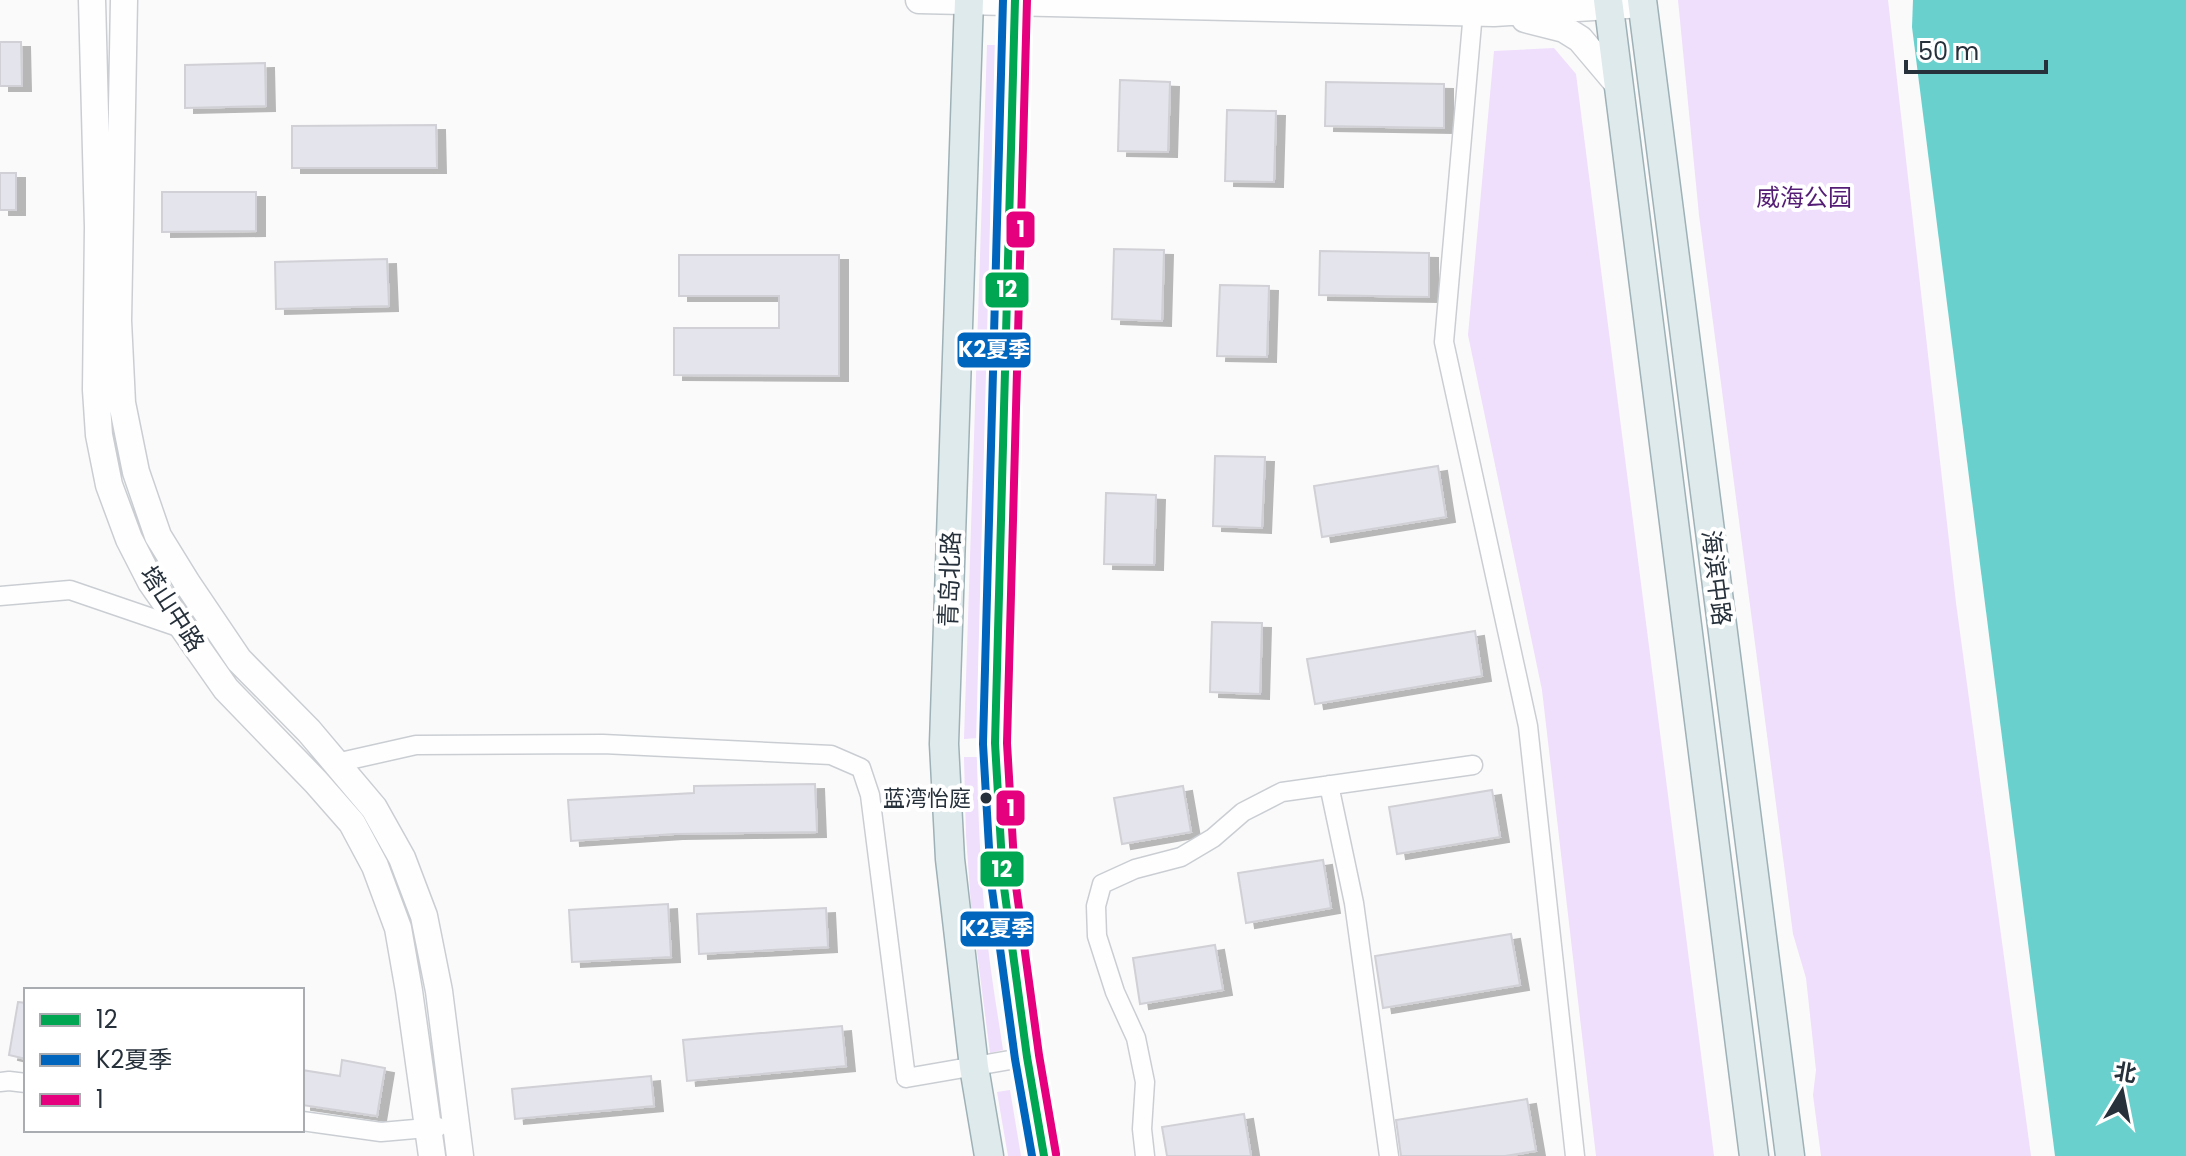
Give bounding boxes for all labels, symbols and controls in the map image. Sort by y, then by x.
scale bar [1906,24,2046,74]
text: 50 m [1918,35,1979,68]
park label: 威海公园 [1756,181,1852,214]
line badge: 1 [1005,210,1036,249]
text: 1 [1017,214,1025,245]
line badge: 12 [984,271,1030,309]
text: 12 [997,274,1017,305]
line badge: K2夏季 [956,331,1032,369]
text: K2夏季 [958,334,1030,365]
street label: 海滨中路 [1694,528,1739,628]
street label: 青岛北路 [931,530,968,628]
street label: 塔山中路 [132,559,212,658]
place label: 蓝湾怡庭 [883,783,971,814]
line badge: 1 [995,789,1026,827]
marker: 蓝湾怡庭 [978,790,994,806]
text: 1 [1007,793,1015,824]
line badge: 12 [979,850,1025,888]
text: 12 [992,854,1012,885]
line badge: K2夏季 [959,910,1035,948]
text: K2夏季 [961,913,1033,944]
legend [24,988,304,1132]
text: 12 [96,1003,117,1036]
text: K2夏季 [96,1043,172,1076]
north arrow [2082,1052,2162,1132]
text: 北 [2112,1056,2139,1090]
text: 1 [96,1083,104,1116]

